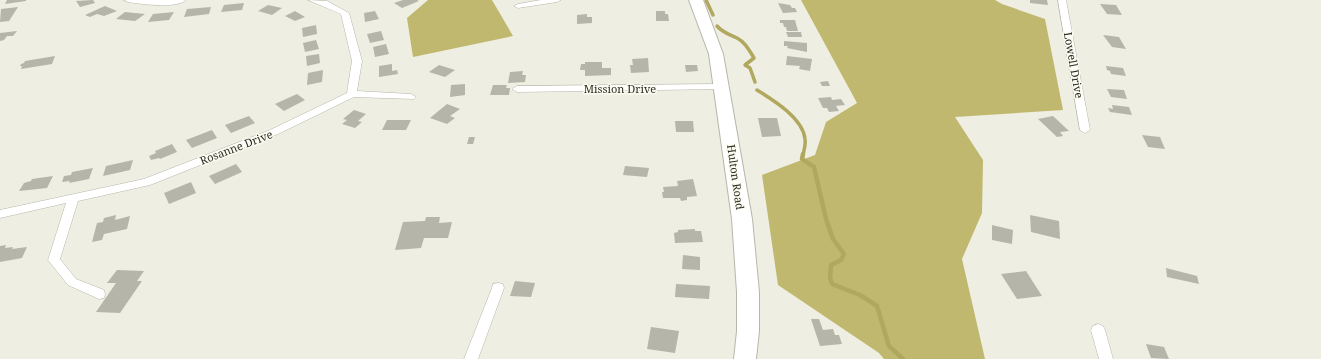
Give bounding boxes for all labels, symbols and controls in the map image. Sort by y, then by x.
street label: Lowell Drive [1061,31,1087,100]
street label: Mission Drive [584,81,656,96]
street label: Rosanne Drive [198,126,275,168]
street label: Hulton Road [724,143,748,211]

